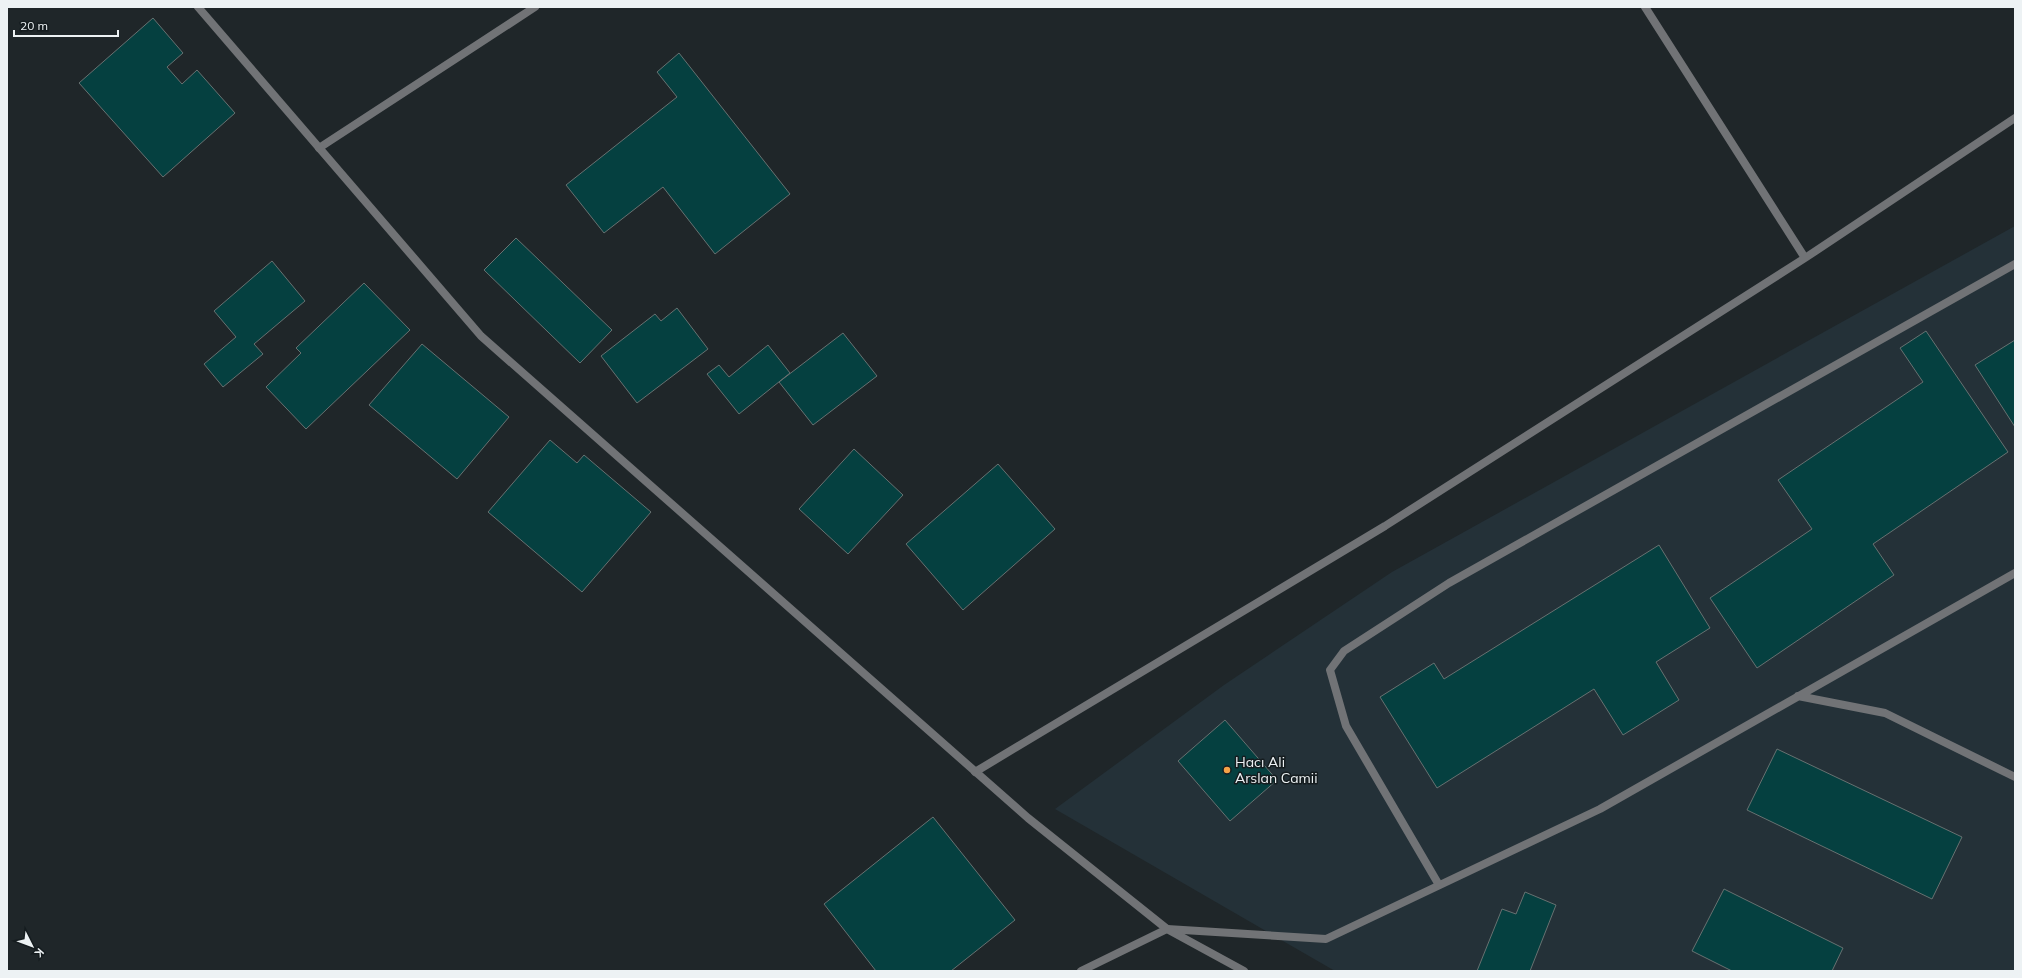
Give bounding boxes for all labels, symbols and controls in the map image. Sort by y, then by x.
scale bar [14,12,118,38]
text: 20 m [20,18,48,33]
place label: Hacı Ali Arslan Camii [1235,753,1318,787]
marker: Hacı Ali Arslan Camii [1222,765,1232,775]
north arrow [12,926,52,966]
text: K [31,945,47,961]

